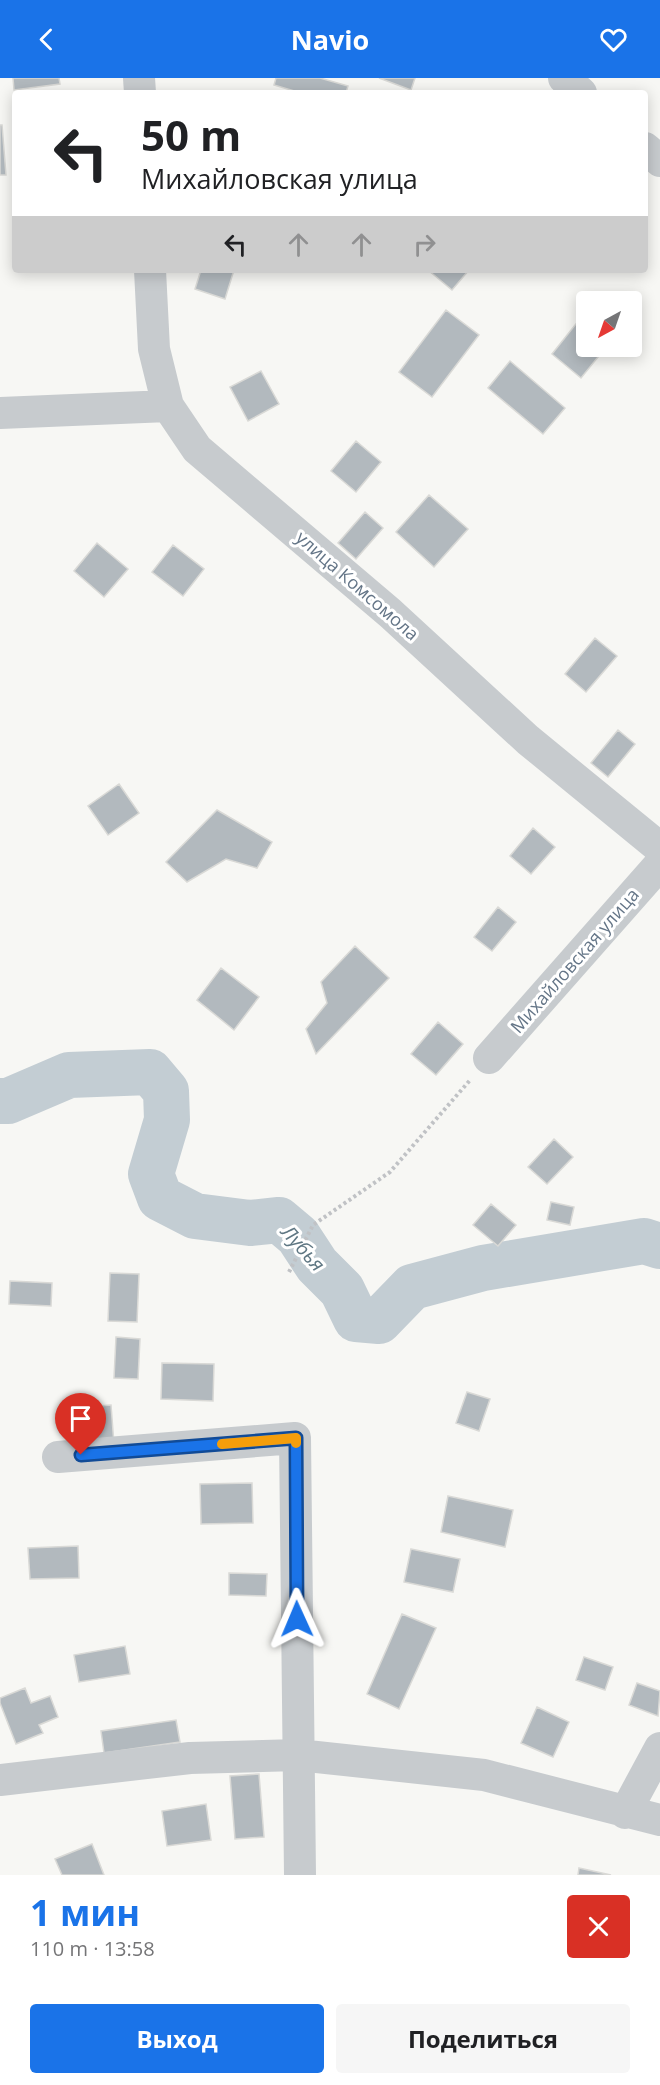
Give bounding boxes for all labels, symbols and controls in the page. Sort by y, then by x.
text: Navio [291,21,369,58]
icon: back [30,23,63,56]
icon: heart [597,23,630,56]
text: 50 m [141,106,241,163]
icon: left [42,114,120,192]
text: Михайловская улица [141,160,418,197]
icon: left [219,228,252,261]
icon: ahead [282,228,315,261]
icon: ahead [345,228,378,261]
icon: right [408,228,441,261]
north arrow [576,291,642,357]
map controls [576,291,642,357]
street label: улица Комсомола [291,525,424,645]
street label: Михайловская улица [505,883,644,1038]
water label: Лубья [275,1218,331,1277]
pin [55,1393,106,1455]
icon: arrive [64,1402,97,1435]
position arrow [265,1587,329,1651]
text: 1 мин [30,1888,140,1937]
button: close [567,1895,630,1958]
text: 110 m · 13:58 [30,1935,155,1962]
button: Выход [30,2004,324,2073]
button: Поделиться [336,2004,630,2073]

